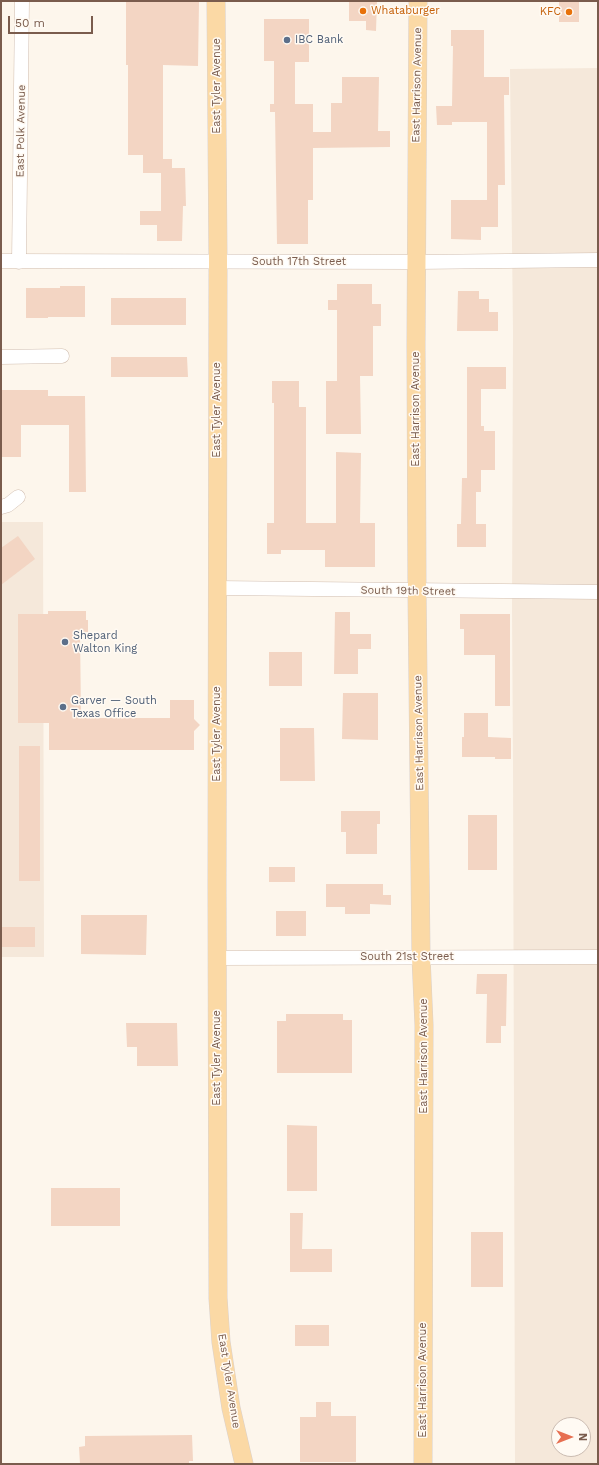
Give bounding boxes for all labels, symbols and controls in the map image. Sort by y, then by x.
place label: Whataburger [371,4,440,18]
place label: KFC [540,5,561,19]
marker: Whataburger [358,6,368,16]
marker: KFC [564,7,574,17]
scale bar [10,8,95,34]
text: 50 m [15,16,45,30]
street label: East Harrison Avenue [409,27,425,143]
place label: IBC Bank [295,33,343,47]
marker: IBC Bank [282,35,292,45]
street label: East Tyler Avenue [210,38,224,134]
street label: East Polk Avenue [14,84,28,178]
street label: South 17th Street [252,255,346,269]
street label: East Harrison Avenue [409,351,423,467]
street label: East Tyler Avenue [210,362,224,458]
street label: South 19th Street [360,584,456,598]
place label: Shepard Walton King [73,629,137,655]
marker: Shepard Walton King [60,637,70,647]
street label: East Harrison Avenue [411,675,427,791]
street label: East Tyler Avenue [210,686,224,782]
place label: Garver — South Texas Office [71,694,157,720]
marker: Garver — South Texas Office [58,702,68,712]
street label: South 21st Street [360,950,454,964]
street label: East Harrison Avenue [417,998,431,1114]
street label: East Tyler Avenue [210,1010,224,1106]
street label: East Harrison Avenue [416,1322,430,1438]
street label: East Tyler Avenue [215,1333,243,1429]
north arrow [551,1417,591,1457]
text: N [576,1433,589,1441]

